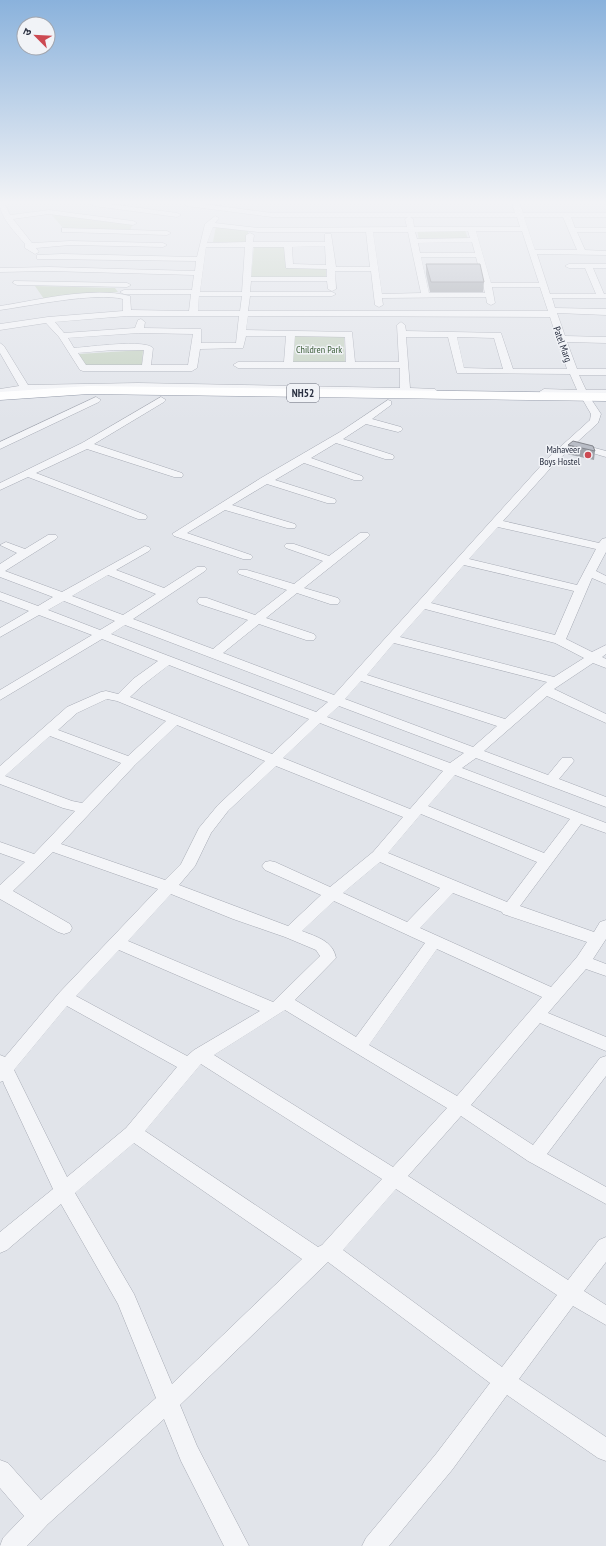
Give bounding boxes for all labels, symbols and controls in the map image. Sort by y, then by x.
north arrow [16,16,56,56]
text: उ [19,26,35,38]
street label: Patel Marg [550,325,575,364]
park label: Children Park [296,343,342,356]
road number: NH52 [287,384,319,402]
place label: Mahaveer Boys Hostel [540,443,581,468]
marker: Mahaveer Boys Hostel [583,450,593,460]

